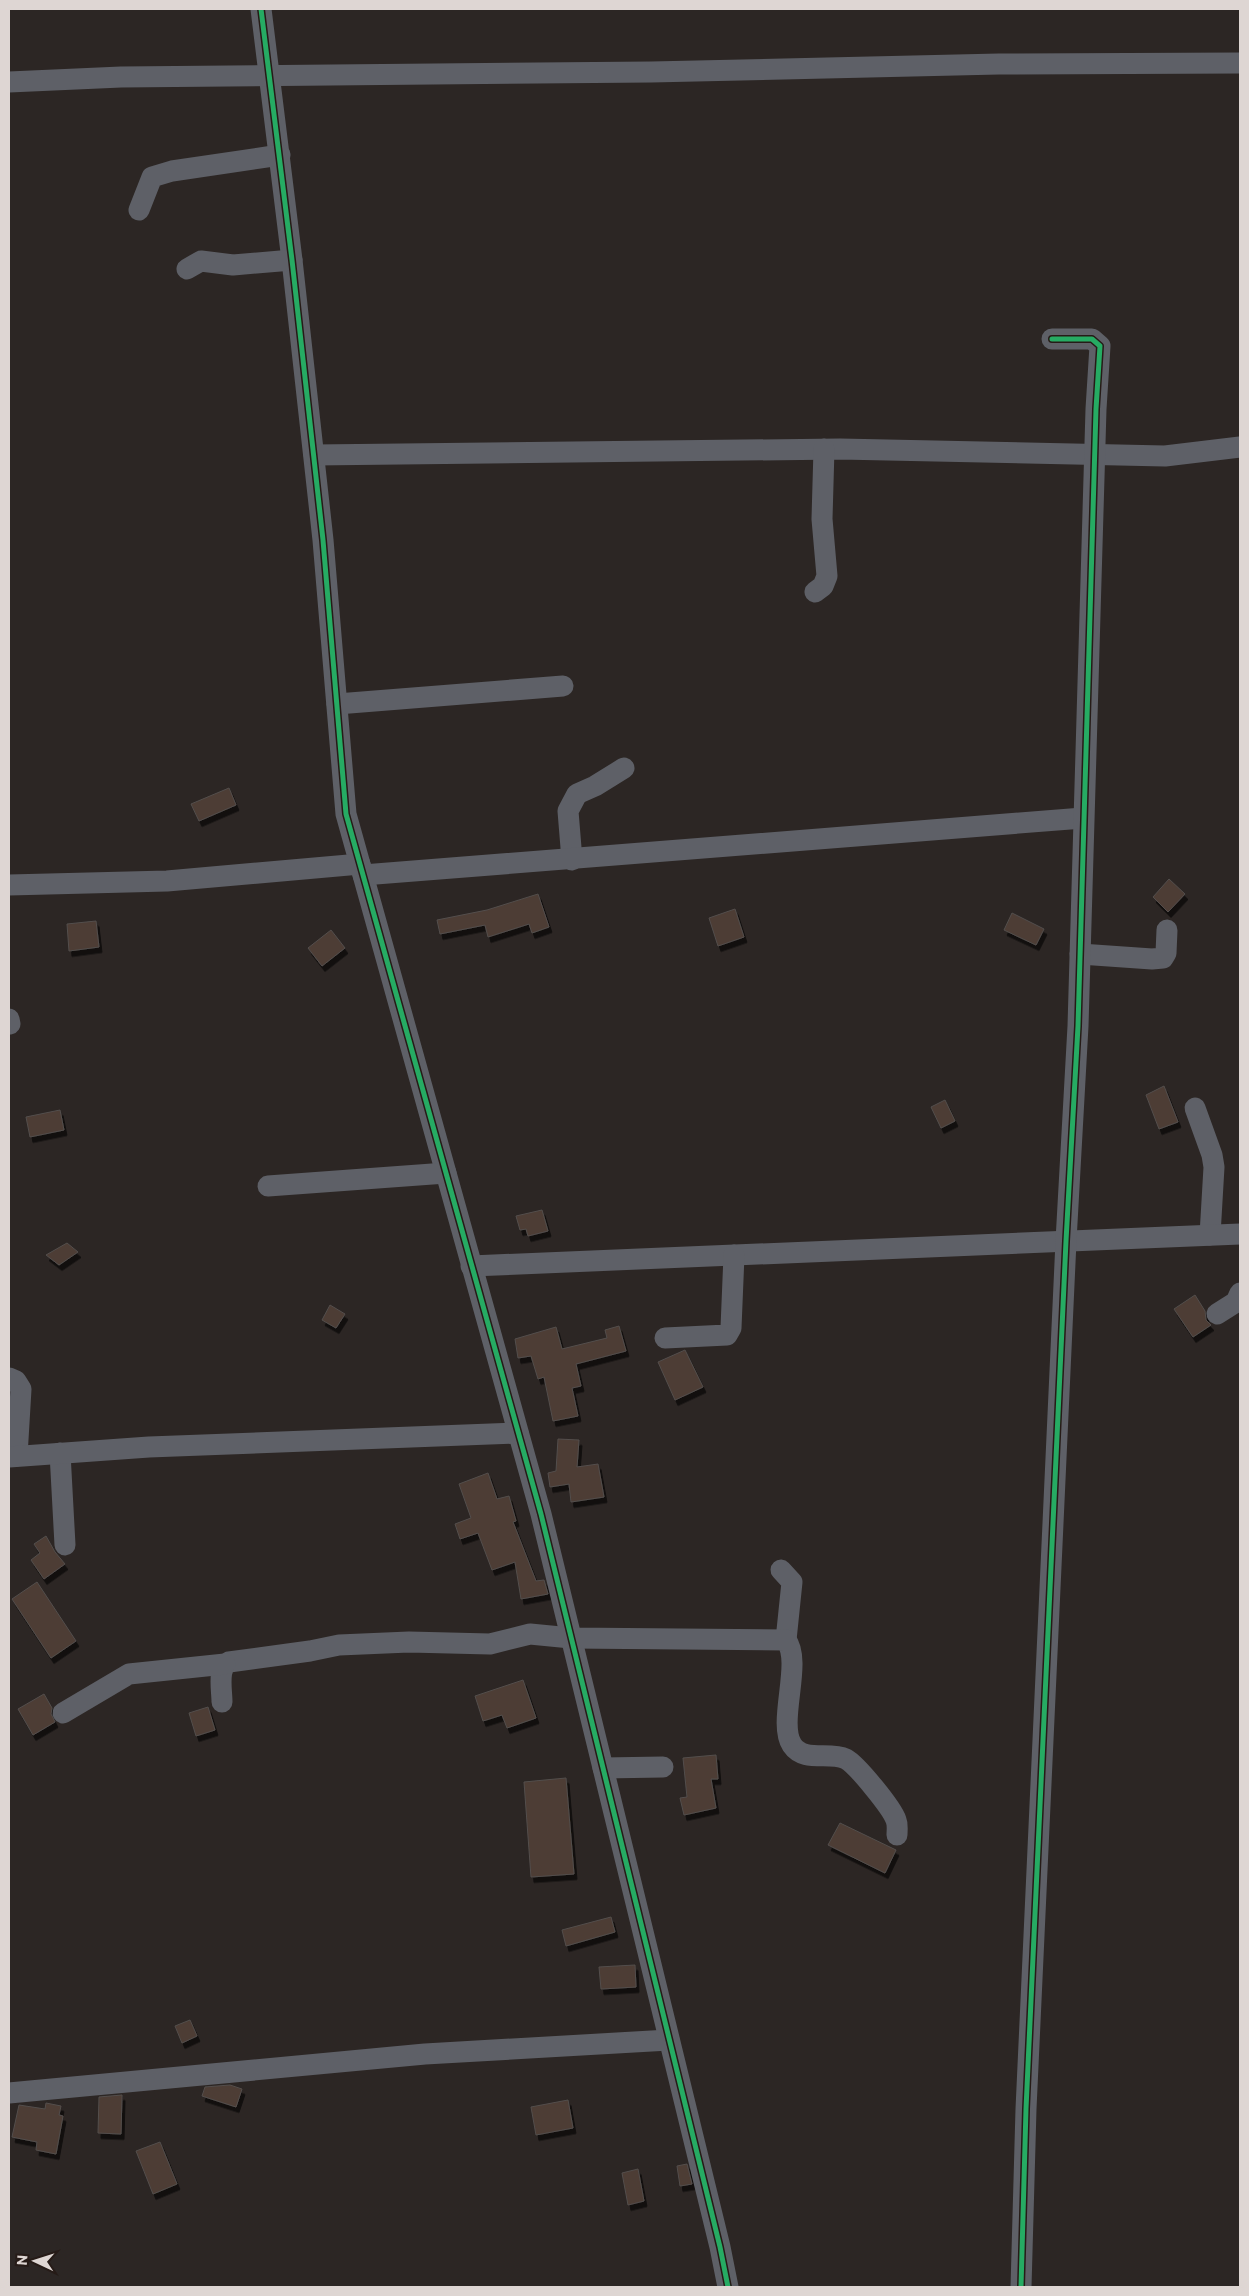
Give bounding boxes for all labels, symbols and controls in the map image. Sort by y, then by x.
north arrow [10,2236,60,2286]
text: N [13,2254,30,2266]

